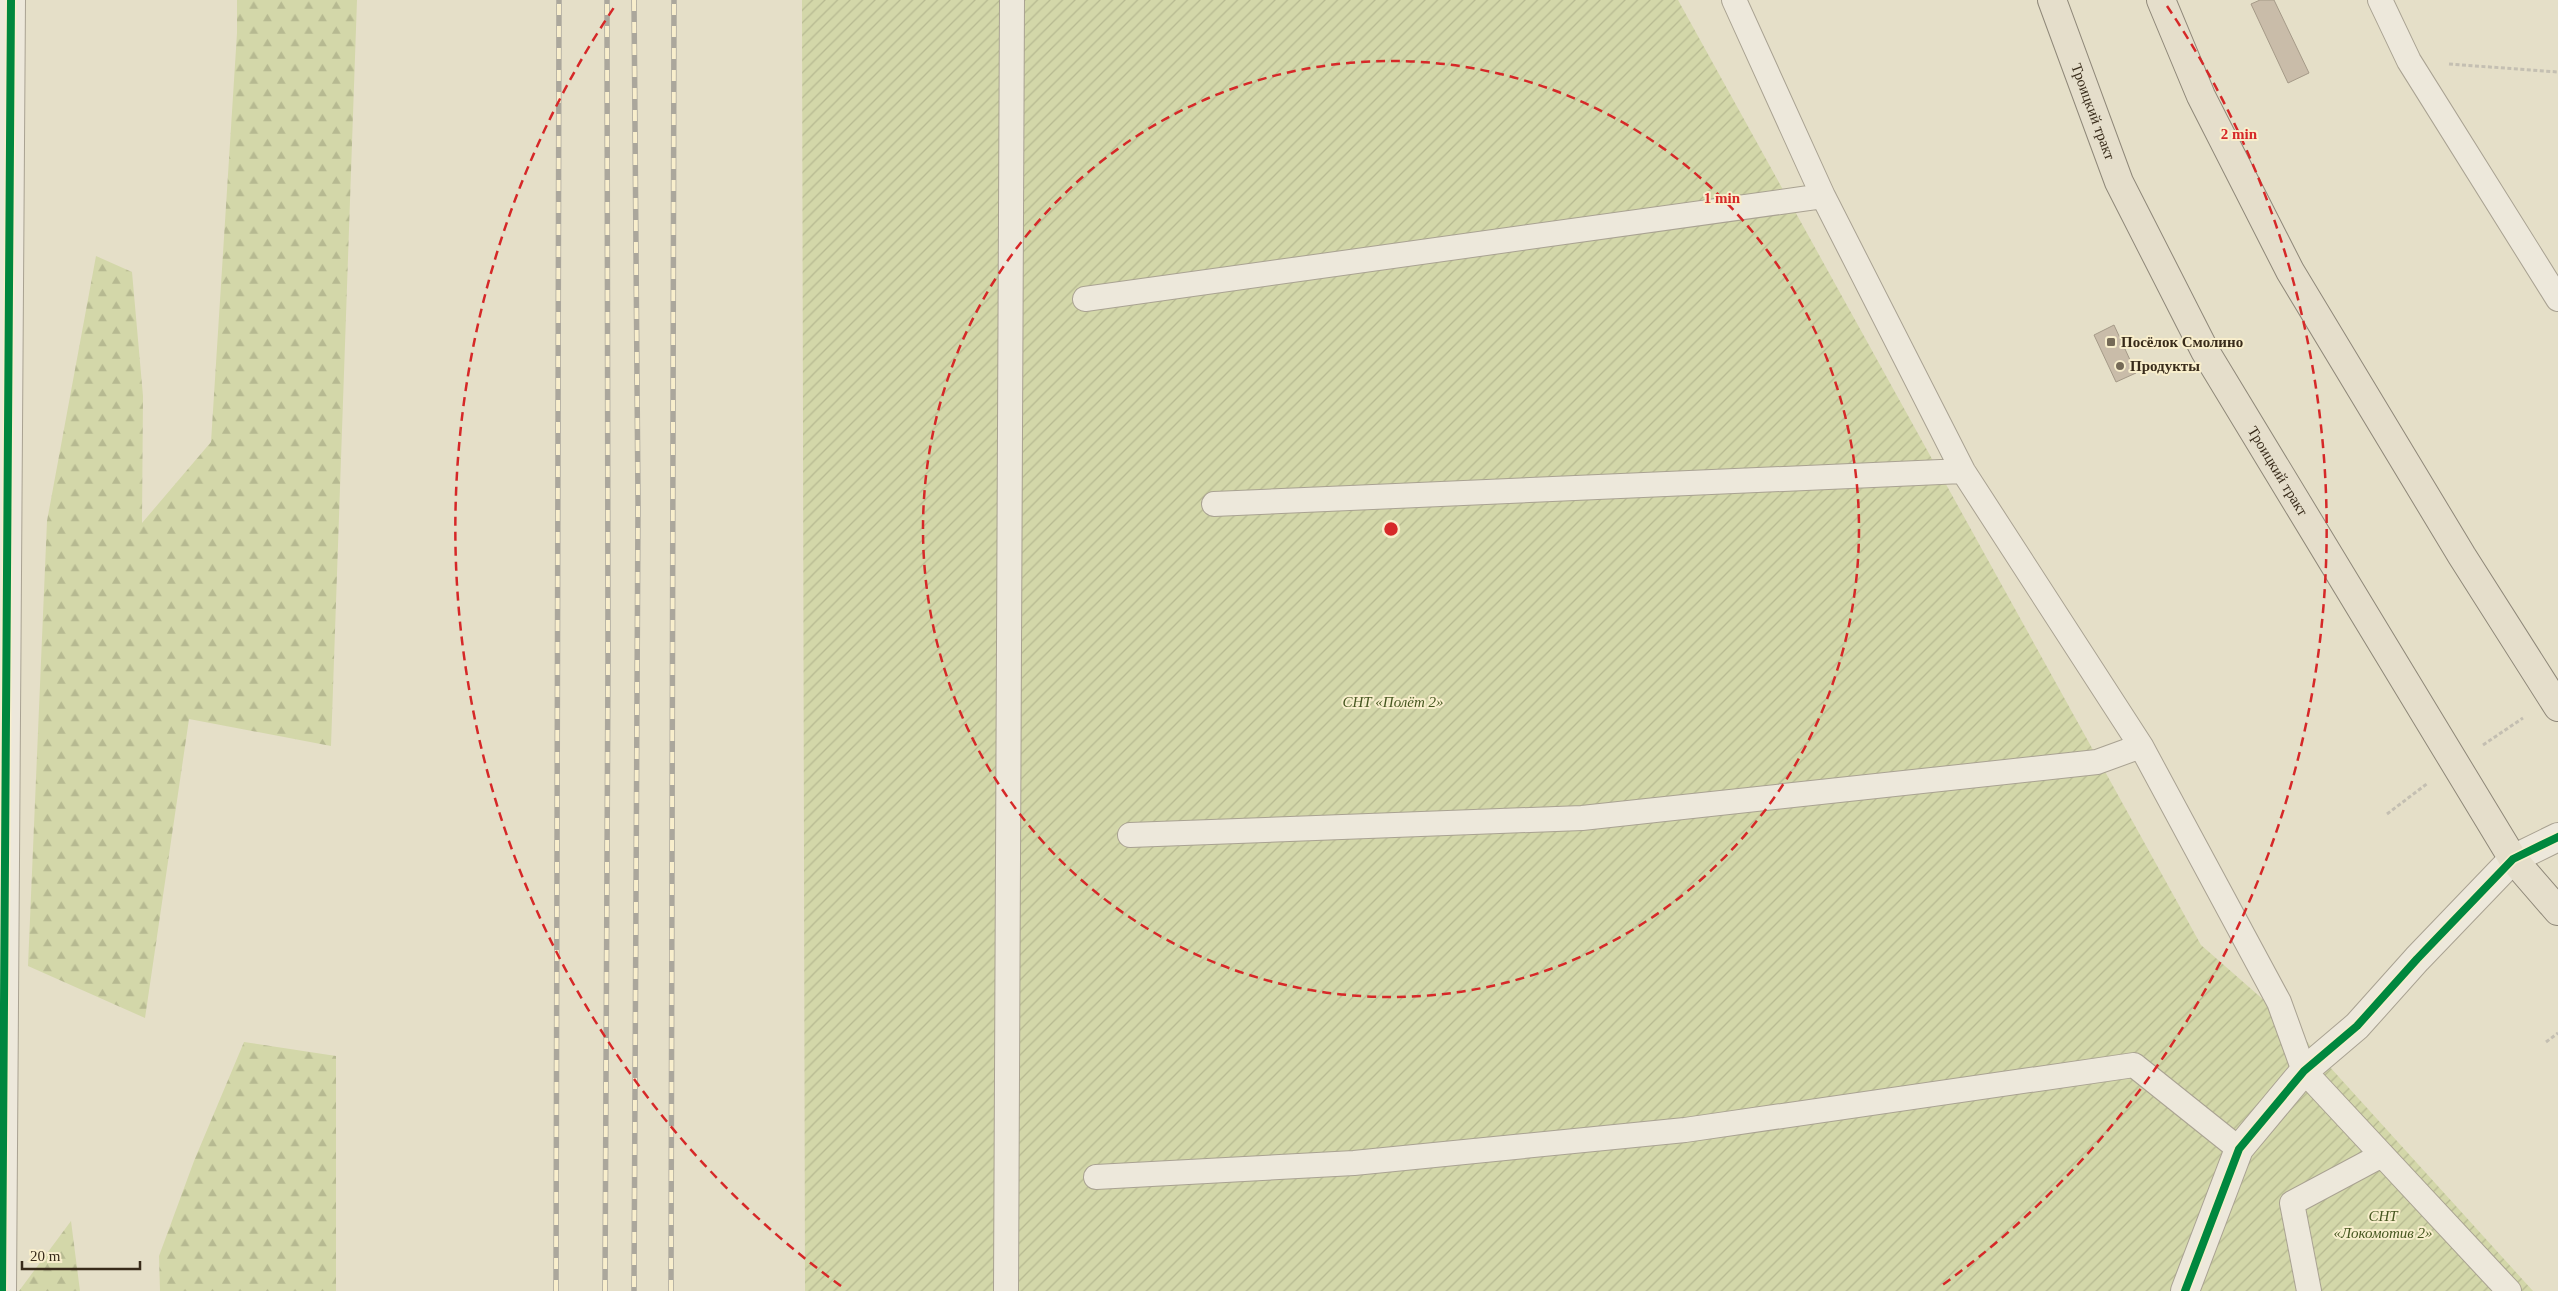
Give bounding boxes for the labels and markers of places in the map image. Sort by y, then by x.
place label: Посёлок Смолино [2121,334,2243,350]
marker: Посёлок Смолино [2105,336,2117,348]
place label: Продукты [2130,358,2200,374]
marker: Продукты [2114,360,2126,372]
centre of rings [1382,520,1400,538]

